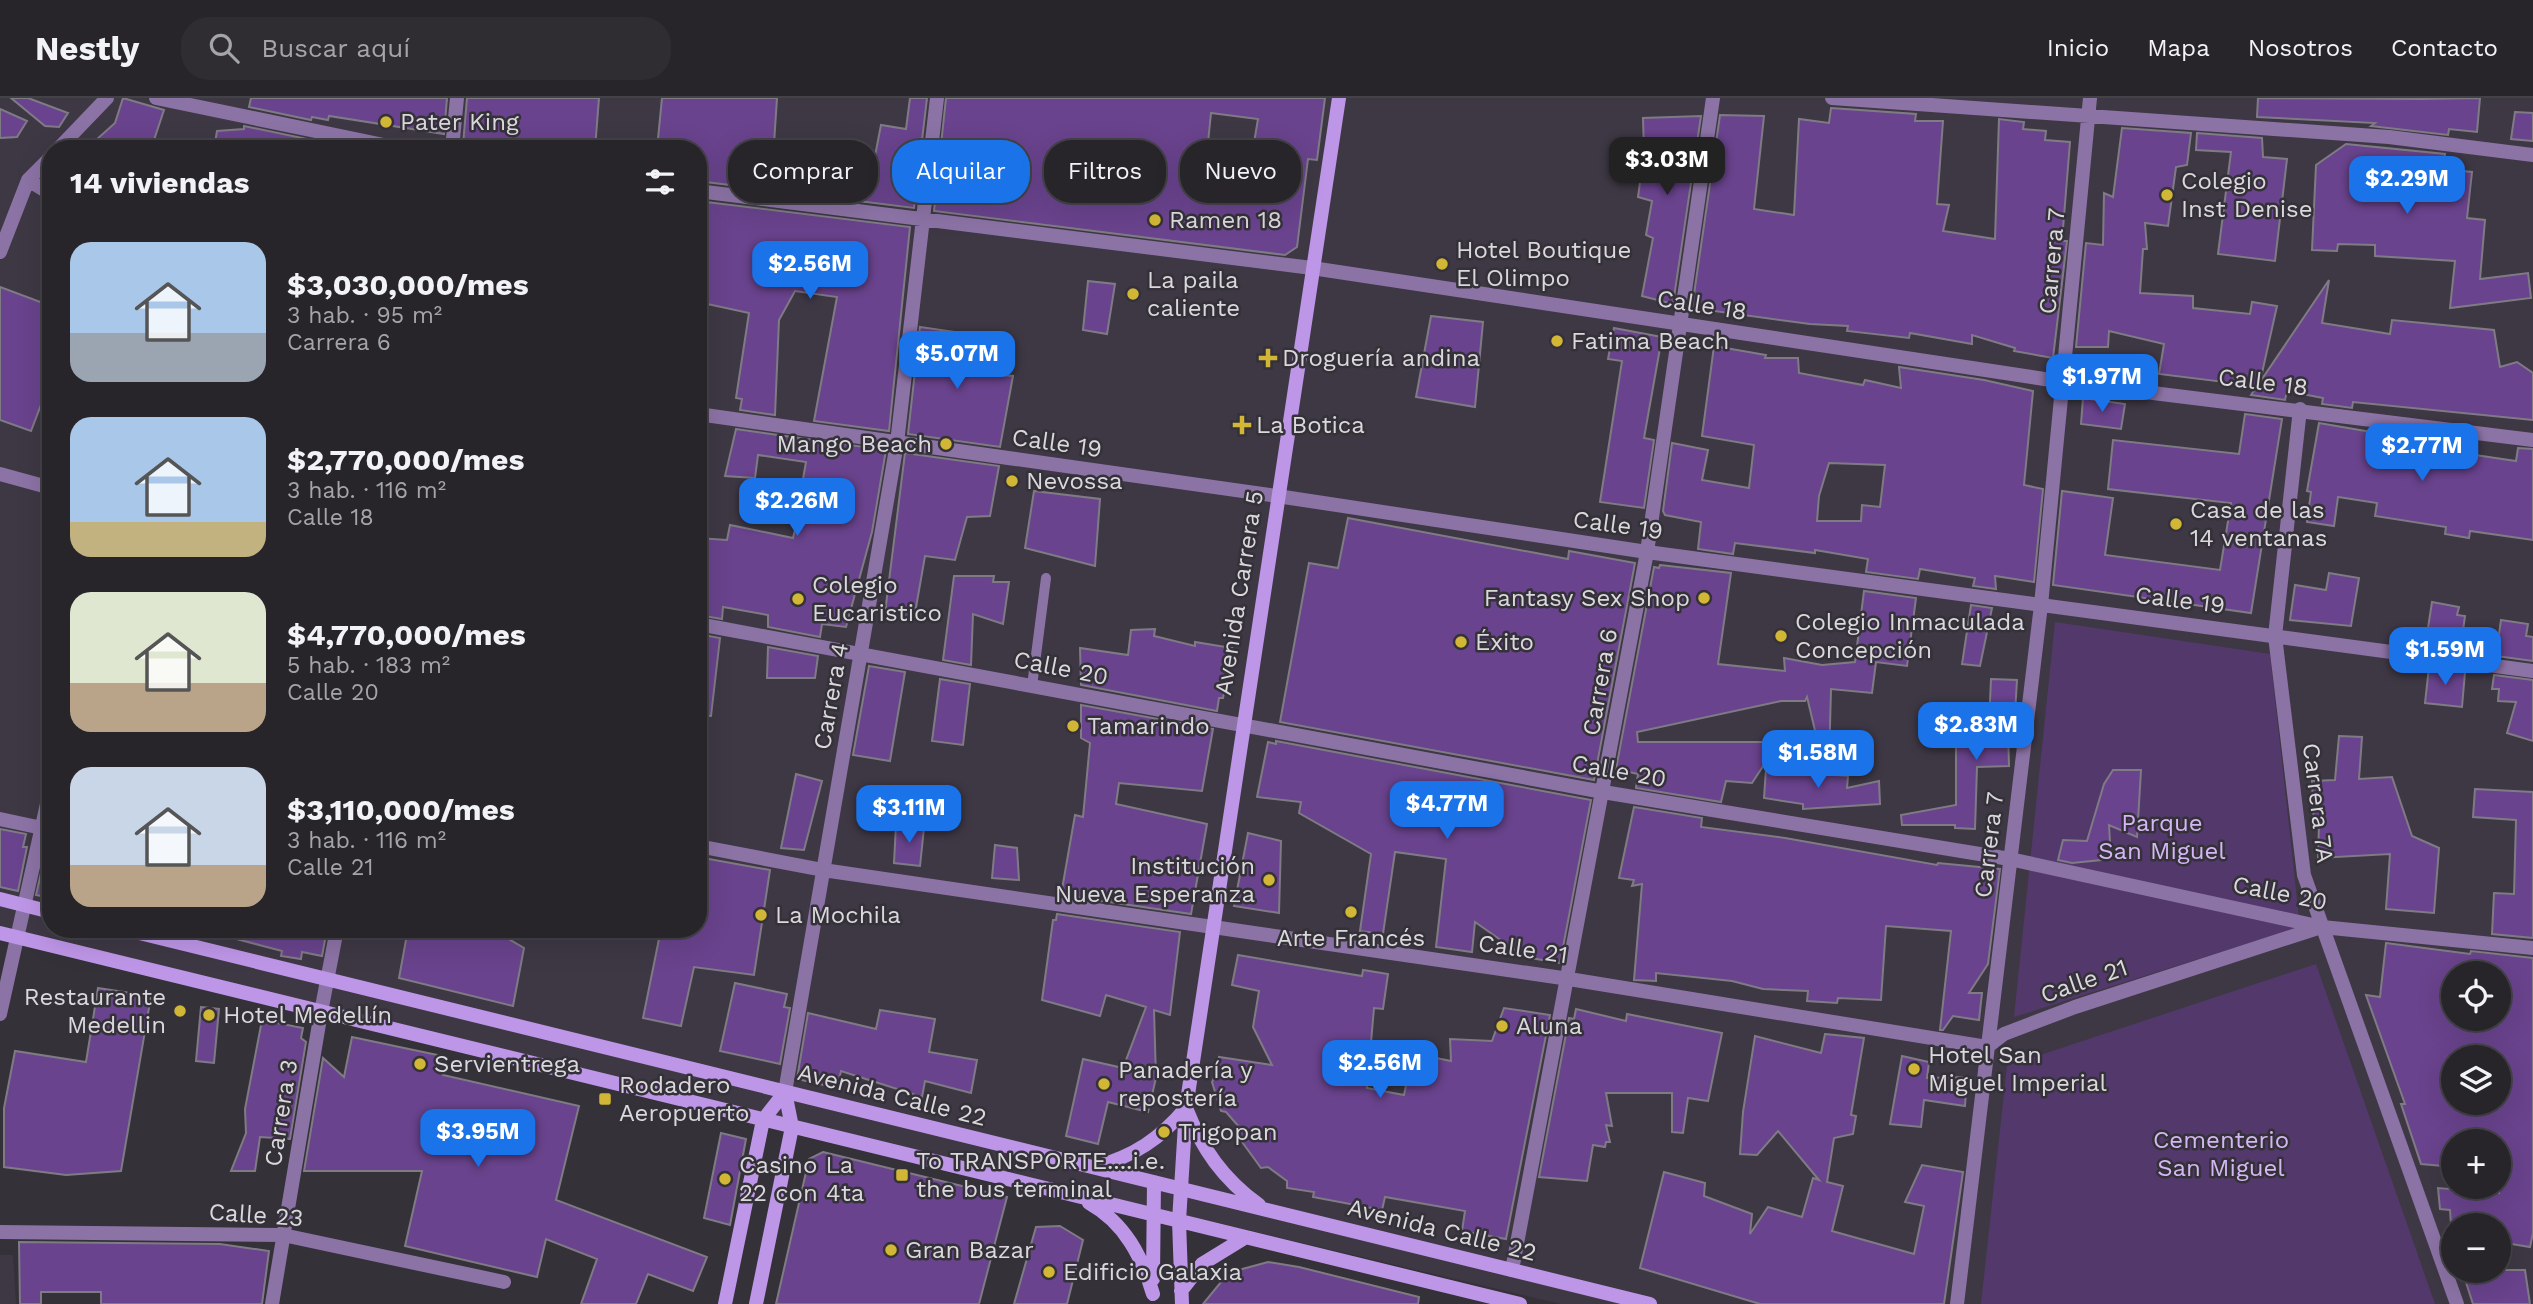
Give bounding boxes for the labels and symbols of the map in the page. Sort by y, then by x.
place label: Pater King [400,108,519,136]
marker: Pater King [378,114,394,130]
pin: $3.03M [1610,138,1724,197]
pin: $2.29M [2350,156,2464,216]
place label: Colegio Inst Denise [2181,167,2313,223]
marker: Colegio Inst Denise [2159,187,2175,203]
place label: Ramen 18 [1169,206,1282,234]
street label: Carrera 7 [2033,207,2071,315]
marker: Ramen 18 [1147,212,1163,228]
place label: Hotel Boutique El Olimpo [1456,236,1631,292]
pin: $2.56M [753,242,867,301]
marker: Hotel Boutique El Olimpo [1434,256,1450,272]
place label: La paila caliente [1147,266,1240,322]
street label: Calle 18 [1655,284,1749,326]
marker: La paila caliente [1125,286,1141,302]
place label: Fatima Beach [1571,327,1729,355]
pin: $5.07M [900,331,1014,391]
marker: Fatima Beach [1549,333,1565,349]
place label: Droguería andina [1282,344,1480,372]
marker: Droguería andina [1260,350,1276,366]
pin: $1.97M [2045,354,2159,414]
street label: Calle 18 [2216,363,2310,401]
place label: La Botica [1256,411,1365,439]
marker: La Botica [1234,417,1250,433]
street label: Calle 19 [1010,423,1104,463]
pin: $2.77M [2365,424,2479,483]
place label: Mango Beach [776,430,932,458]
marker: Mango Beach [938,436,954,452]
place label: Nevossa [1026,467,1123,495]
marker: Nevossa [1004,473,1020,489]
pin: $2.26M [740,478,854,538]
street label: Avenida Carrera 5 [1209,489,1269,697]
place label: Casa de las 14 ventanas [2190,496,2327,552]
street label: Calle 19 [1571,505,1665,545]
marker: Casa de las 14 ventanas [2168,516,2184,532]
place label: Colegio Eucaristico [812,571,942,627]
street label: Calle 19 [2133,581,2227,619]
place label: Fantasy Sex Shop [1484,584,1690,612]
marker: Fantasy Sex Shop [1696,590,1712,606]
marker: Colegio Eucaristico [790,591,806,607]
place label: Colegio Inmaculada Concepción [1795,608,2025,664]
street label: Carrera 6 [1577,626,1623,738]
place label: Éxito [1475,628,1534,656]
marker: Colegio Inmaculada Concepción [1773,628,1789,644]
pin: $1.59M [2388,628,2502,687]
marker: Éxito [1453,634,1469,650]
street label: Carrera 4 [808,640,854,752]
street label: Calle 20 [1011,645,1111,691]
pin: $2.83M [1919,702,2033,762]
place label: Tamarindo [1087,712,1210,740]
marker: Tamarindo [1065,718,1081,734]
pin: $1.58M [1761,730,1875,790]
street label: Carrera 7A [2297,741,2339,865]
street label: Calle 20 [1569,749,1669,793]
pin: $4.77M [1390,782,1504,841]
pin: $3.11M [852,786,966,845]
street label: Carrera 7 [1969,791,2009,899]
park label: Parque San Miguel [2098,809,2226,865]
place label: Institución Nueva Esperanza [1055,852,1255,908]
street label: Calle 20 [2230,870,2330,916]
marker: Institución Nueva Esperanza [1261,872,1277,888]
place label: La Mochila [775,901,901,929]
marker: Arte Francés [1343,904,1359,920]
marker: La Mochila [753,907,769,923]
place label: Arte Francés [1277,924,1425,952]
street label: Calle 21 [1476,929,1570,969]
street label: Calle 21 [2037,953,2131,1009]
place label: Restaurante Medellin [24,983,166,1039]
place label: Hotel Medellín [223,1001,392,1029]
marker: Restaurante Medellin [172,1003,188,1019]
marker: Hotel Medellín [201,1007,217,1023]
place label: Aluna [1516,1012,1582,1040]
marker: Aluna [1494,1018,1510,1034]
pin: $2.56M [1323,1040,1437,1100]
place label: Hotel San Miguel Imperial [1928,1041,2108,1097]
place label: Servientrega [434,1050,580,1078]
marker: Servientrega [412,1056,428,1072]
place label: Panadería y repostería [1118,1056,1253,1112]
street label: Carrera 3 [259,1058,303,1168]
street label: Avenida Calle 22 [795,1058,989,1132]
marker: Hotel San Miguel Imperial [1906,1061,1922,1077]
place label: Rodadero Aeropuerto [619,1071,750,1127]
marker: Panadería y repostería [1096,1076,1112,1092]
marker: Rodadero Aeropuerto [597,1091,613,1107]
pin: $3.95M [421,1110,535,1169]
place label: Trigopan [1178,1118,1278,1146]
marker: Trigopan [1156,1124,1172,1140]
park label: Cementerio San Miguel [2153,1126,2289,1182]
place label: To TRANSPORTE....i.e. the bus terminal [916,1147,1165,1203]
place label: Casino La 22 con 4ta [739,1151,864,1207]
marker: To TRANSPORTE....i.e. the bus terminal [894,1167,910,1183]
marker: Casino La 22 con 4ta [717,1171,733,1187]
street label: Avenida Calle 22 [1345,1193,1539,1267]
street label: Calle 23 [208,1198,304,1232]
place label: Gran Bazar [905,1236,1034,1264]
marker: Gran Bazar [883,1242,899,1258]
place label: Edificio Galaxia [1063,1258,1242,1286]
marker: Edificio Galaxia [1041,1264,1057,1280]

